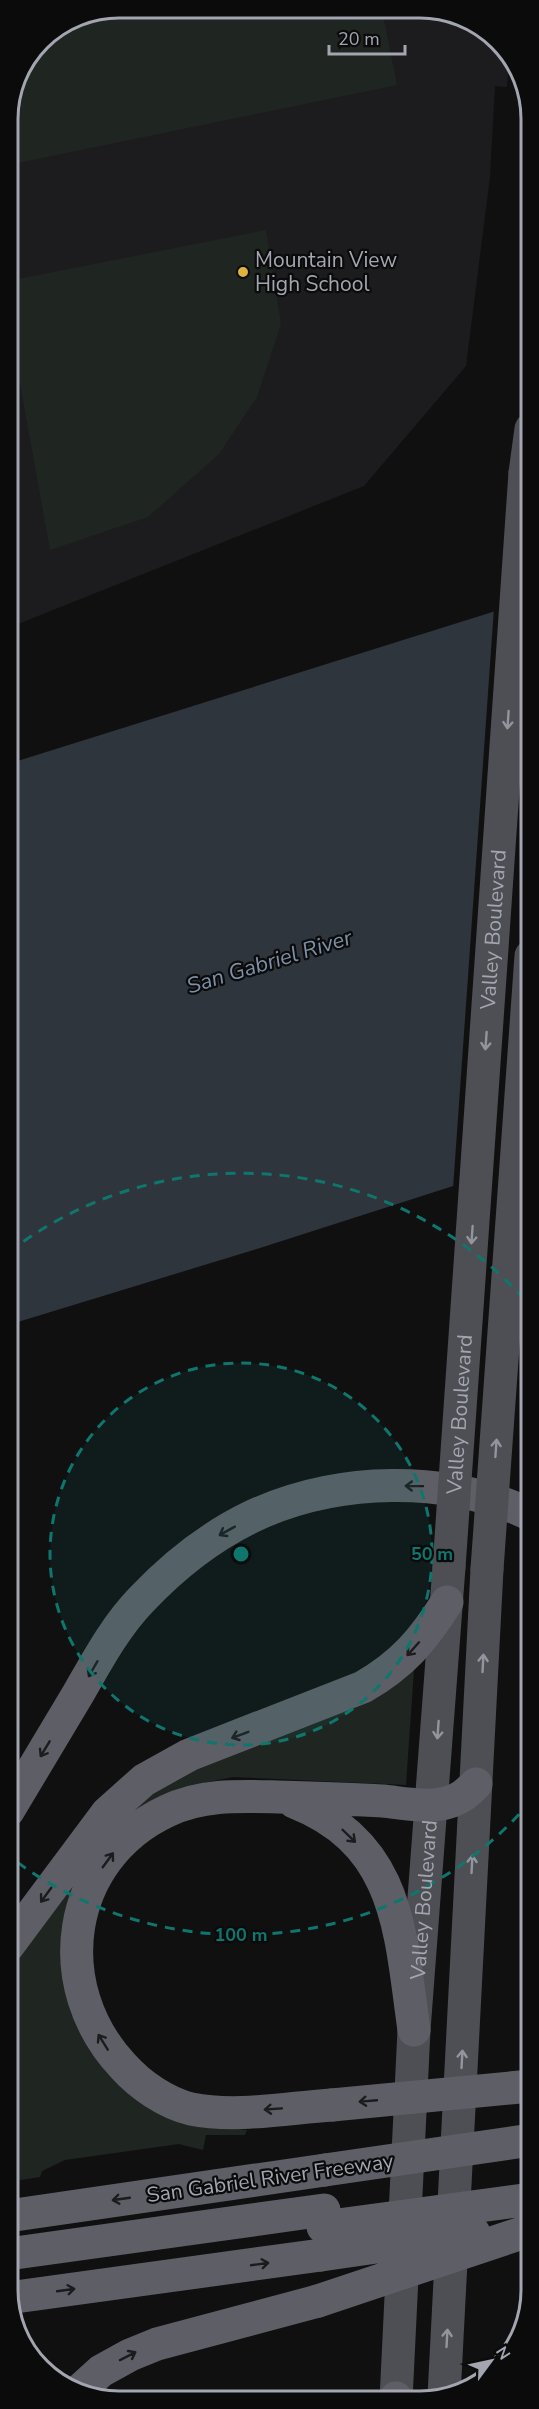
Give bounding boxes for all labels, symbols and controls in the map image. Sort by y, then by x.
scale bar [329,18,406,56]
text: 20 m [338,27,380,51]
place label: Mountain View High School [255,246,397,298]
marker: Mountain View High School [236,265,250,279]
one-way arrow [502,710,513,730]
street label: Valley Boulevard [474,849,513,1011]
water label: San Gabriel River [183,922,357,1001]
one-way arrow [480,1030,491,1050]
one-way arrow [467,1225,478,1245]
street label: Valley Boulevard [440,1333,479,1496]
one-way arrow [491,1439,502,1459]
one-way arrow [404,1480,424,1492]
one-way arrow [219,1525,236,1537]
text: 50 m [411,1542,453,1566]
centre of rings [231,1544,251,1564]
one-way arrow [406,1641,420,1656]
one-way arrow [477,1653,488,1673]
one-way arrow [86,1660,98,1677]
one-way arrow [432,1719,443,1739]
one-way arrow [231,1730,250,1741]
one-way arrow [39,1740,51,1757]
street label: Valley Boulevard [404,1819,444,1982]
one-way arrow [342,1828,357,1843]
one-way arrow [101,1853,114,1869]
one-way arrow [467,1855,478,1875]
one-way arrow [40,1886,52,1902]
text: 100 m [214,1923,268,1947]
one-way arrow [97,2034,109,2051]
one-way arrow [456,2049,467,2069]
one-way arrow [359,2096,379,2107]
one-way arrow [264,2104,284,2115]
street label: San Gabriel River Freeway [145,2147,395,2209]
one-way arrow [112,2194,132,2205]
one-way arrow [249,2258,269,2269]
one-way arrow [56,2284,76,2295]
one-way arrow [441,2328,452,2348]
north arrow [461,2331,521,2391]
text: N [490,2342,515,2364]
one-way arrow [118,2350,136,2362]

